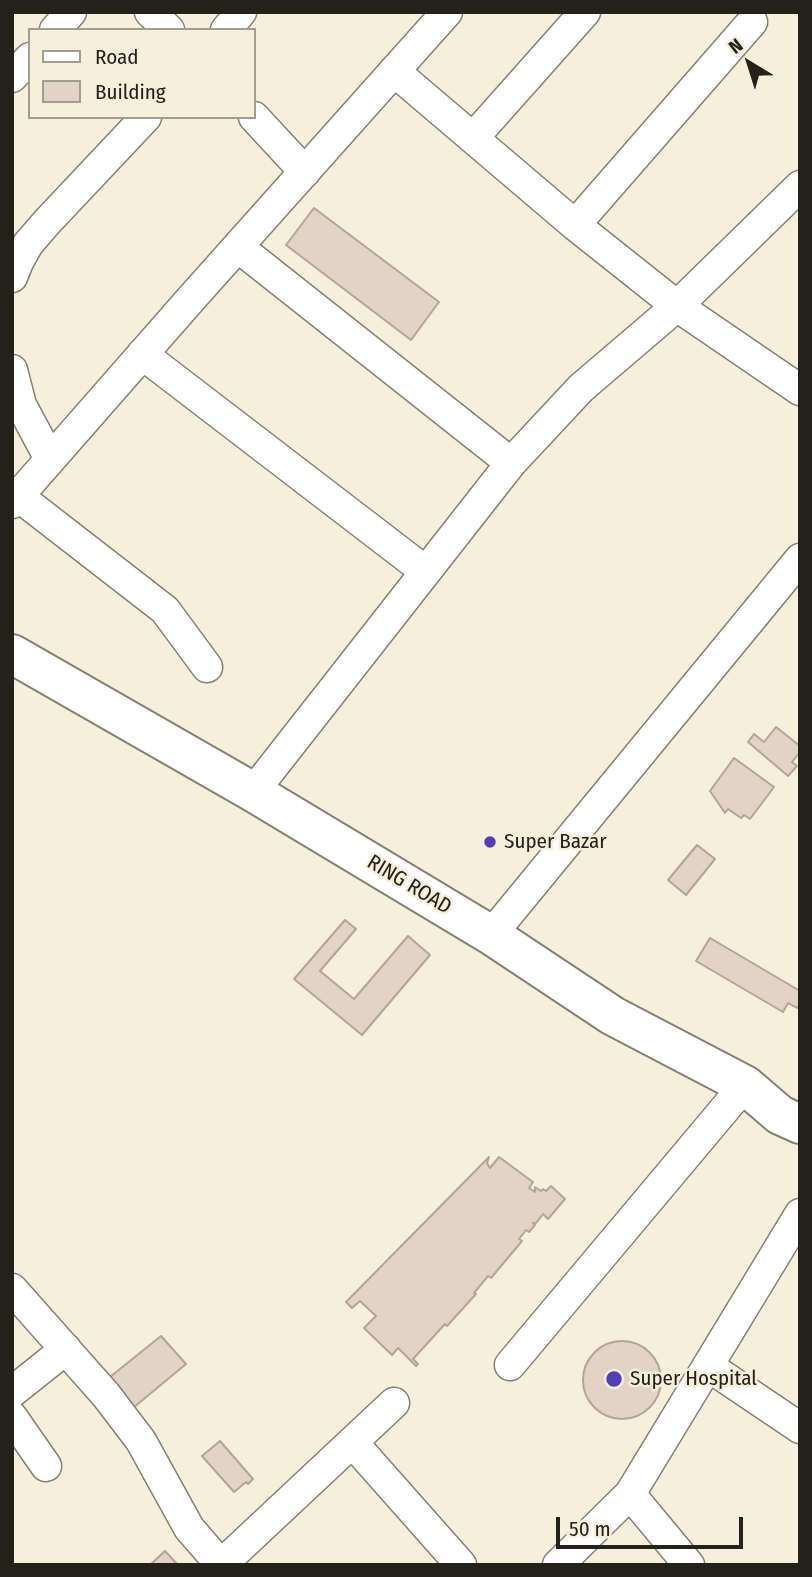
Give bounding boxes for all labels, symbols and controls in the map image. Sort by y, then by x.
legend [28,28,256,119]
north arrow [714,28,784,98]
text: N [724,33,747,59]
text: Road [95,44,139,70]
text: Building [95,79,166,105]
place label: Super Bazar [504,829,607,855]
marker: Super Bazar [482,834,498,850]
street label: RING ROAD [362,850,456,920]
place label: Super Hospital [630,1366,757,1392]
marker: Super Hospital [604,1369,624,1389]
scale bar [560,1504,747,1548]
text: 50 m [569,1516,611,1542]

